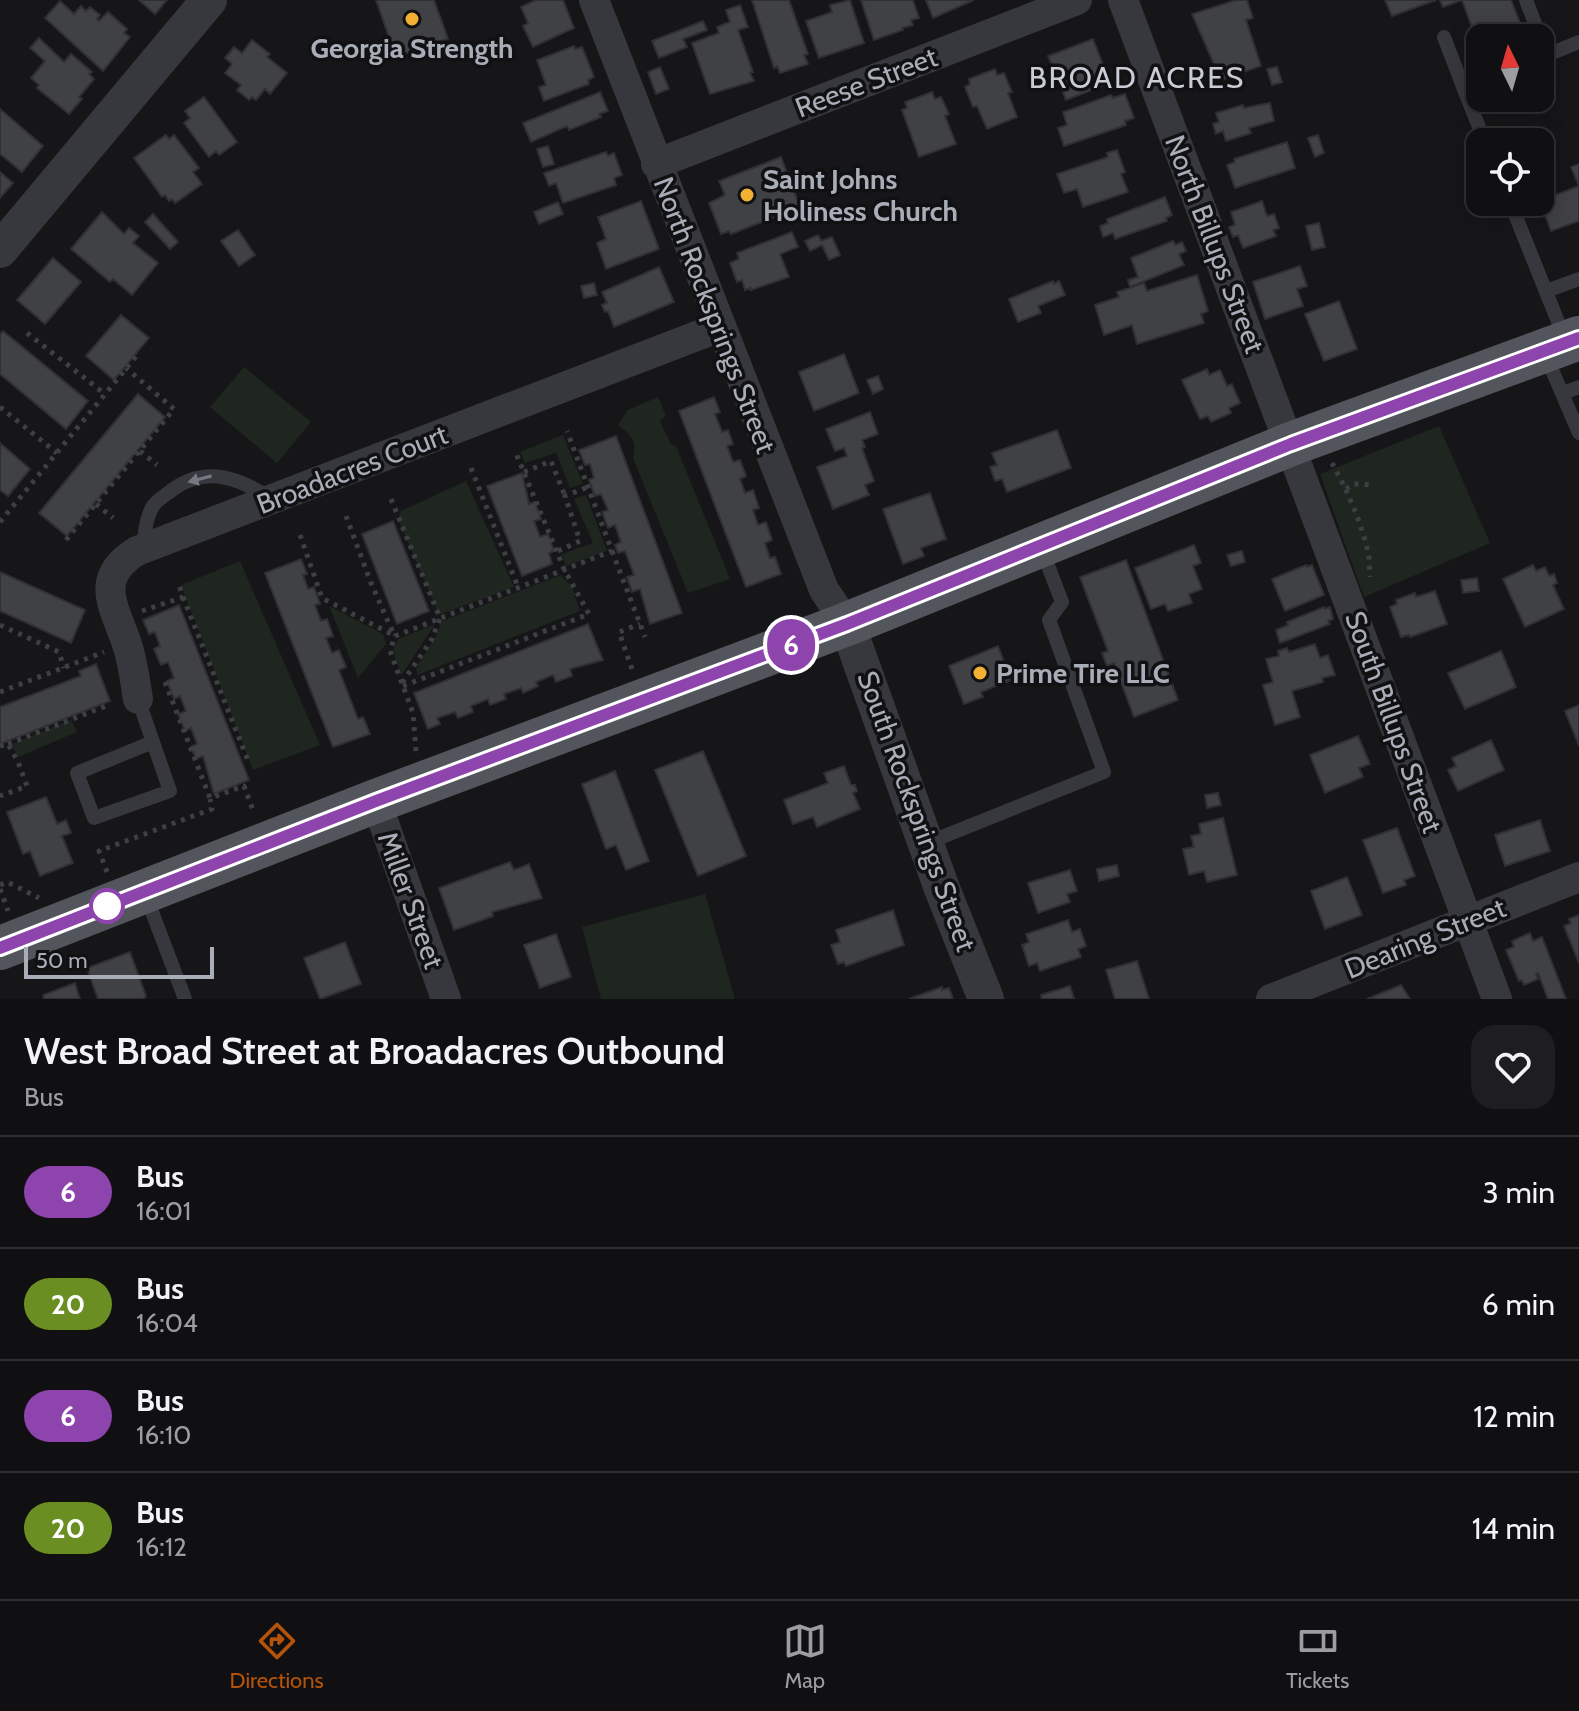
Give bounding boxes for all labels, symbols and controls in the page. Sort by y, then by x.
marker: Georgia Strength [403,10,421,28]
north arrow [1466,24,1554,112]
map controls [1466,24,1554,216]
place label: Georgia Strength [310,31,514,65]
street label: Reese Street [790,39,942,125]
district label: BROAD ACRES [1029,59,1245,96]
button: locate [1466,128,1554,216]
street label: North Billups Street [1158,130,1272,358]
place label: Saint Johns Holiness Church [763,162,958,228]
street label: North Rocksprings Street [647,172,783,458]
marker: Saint Johns Holiness Church [738,186,756,204]
street label: Broadacres Court [252,417,452,521]
one-way arrow [188,473,212,486]
street label: South Billups Street [1338,607,1450,837]
line badge: 6 [765,619,817,671]
text: 6 [783,628,799,662]
place label: Prime Tire LLC [996,656,1170,690]
marker: Prime Tire LLC [971,664,989,682]
street label: South Rocksprings Street [850,666,984,956]
street label: Miller Street [371,827,451,973]
unlabelled marker [90,889,124,923]
street label: Dearing Street [1340,890,1510,986]
scale bar [24,943,214,979]
text: 50 m [36,947,88,974]
button: heart [1471,1025,1555,1109]
text: West Broad Street at Broadacres Outbound [24,1027,725,1074]
text: Bus [24,1081,64,1113]
text: Bus [136,1158,184,1195]
text: 3 min [1483,1174,1555,1211]
text: 6 [60,1175,76,1209]
text: 16:01 [136,1195,191,1227]
text: Bus [136,1270,184,1307]
text: 6 min [1482,1286,1555,1323]
text: 20 [51,1287,85,1321]
text: 16:04 [136,1307,198,1339]
text: Bus [136,1382,184,1419]
text: 12 min [1473,1398,1555,1435]
text: 6 [60,1399,76,1433]
text: 16:10 [136,1419,191,1451]
text: Bus [136,1494,184,1531]
text: 14 min [1472,1510,1555,1547]
text: 20 [51,1511,85,1545]
text: 16:12 [136,1531,187,1563]
tab: Directions [230,1619,324,1694]
tab: Map [783,1619,827,1694]
tab: Tickets [1286,1619,1349,1694]

